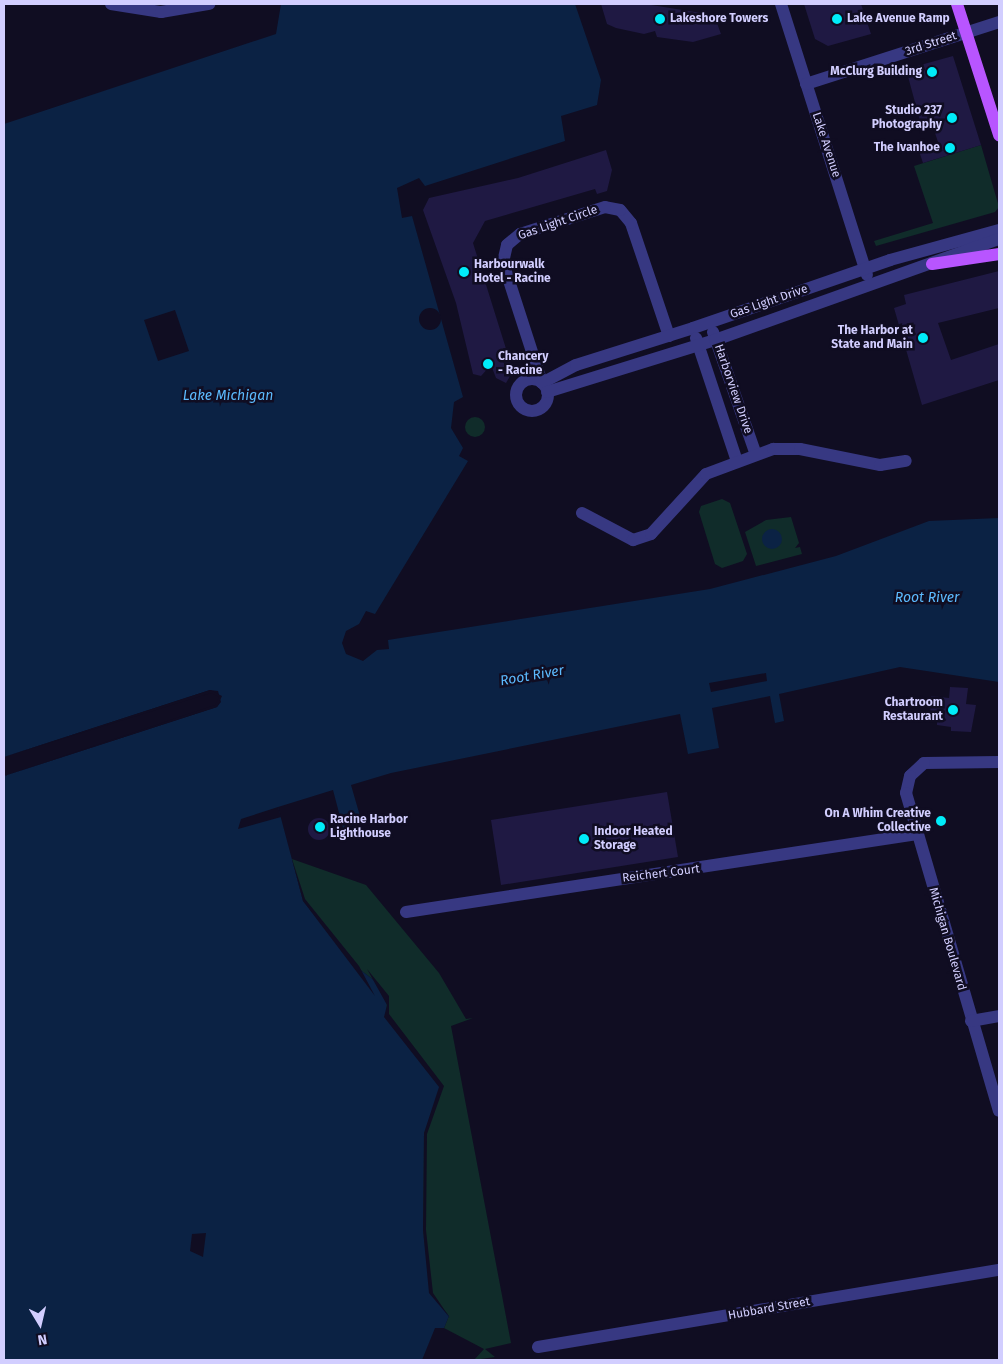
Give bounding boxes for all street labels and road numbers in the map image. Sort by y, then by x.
street label: 3rd Street [903,29,959,59]
street label: Lake Avenue [809,110,843,180]
street label: Gas Light Circle [516,203,600,243]
street label: Gas Light Drive [728,282,810,322]
street label: Harborview Drive [711,342,755,436]
street label: Reichert Court [621,862,701,886]
street label: Michigan Boulevard [925,886,969,992]
street label: Hubbard Street [727,1295,811,1323]

